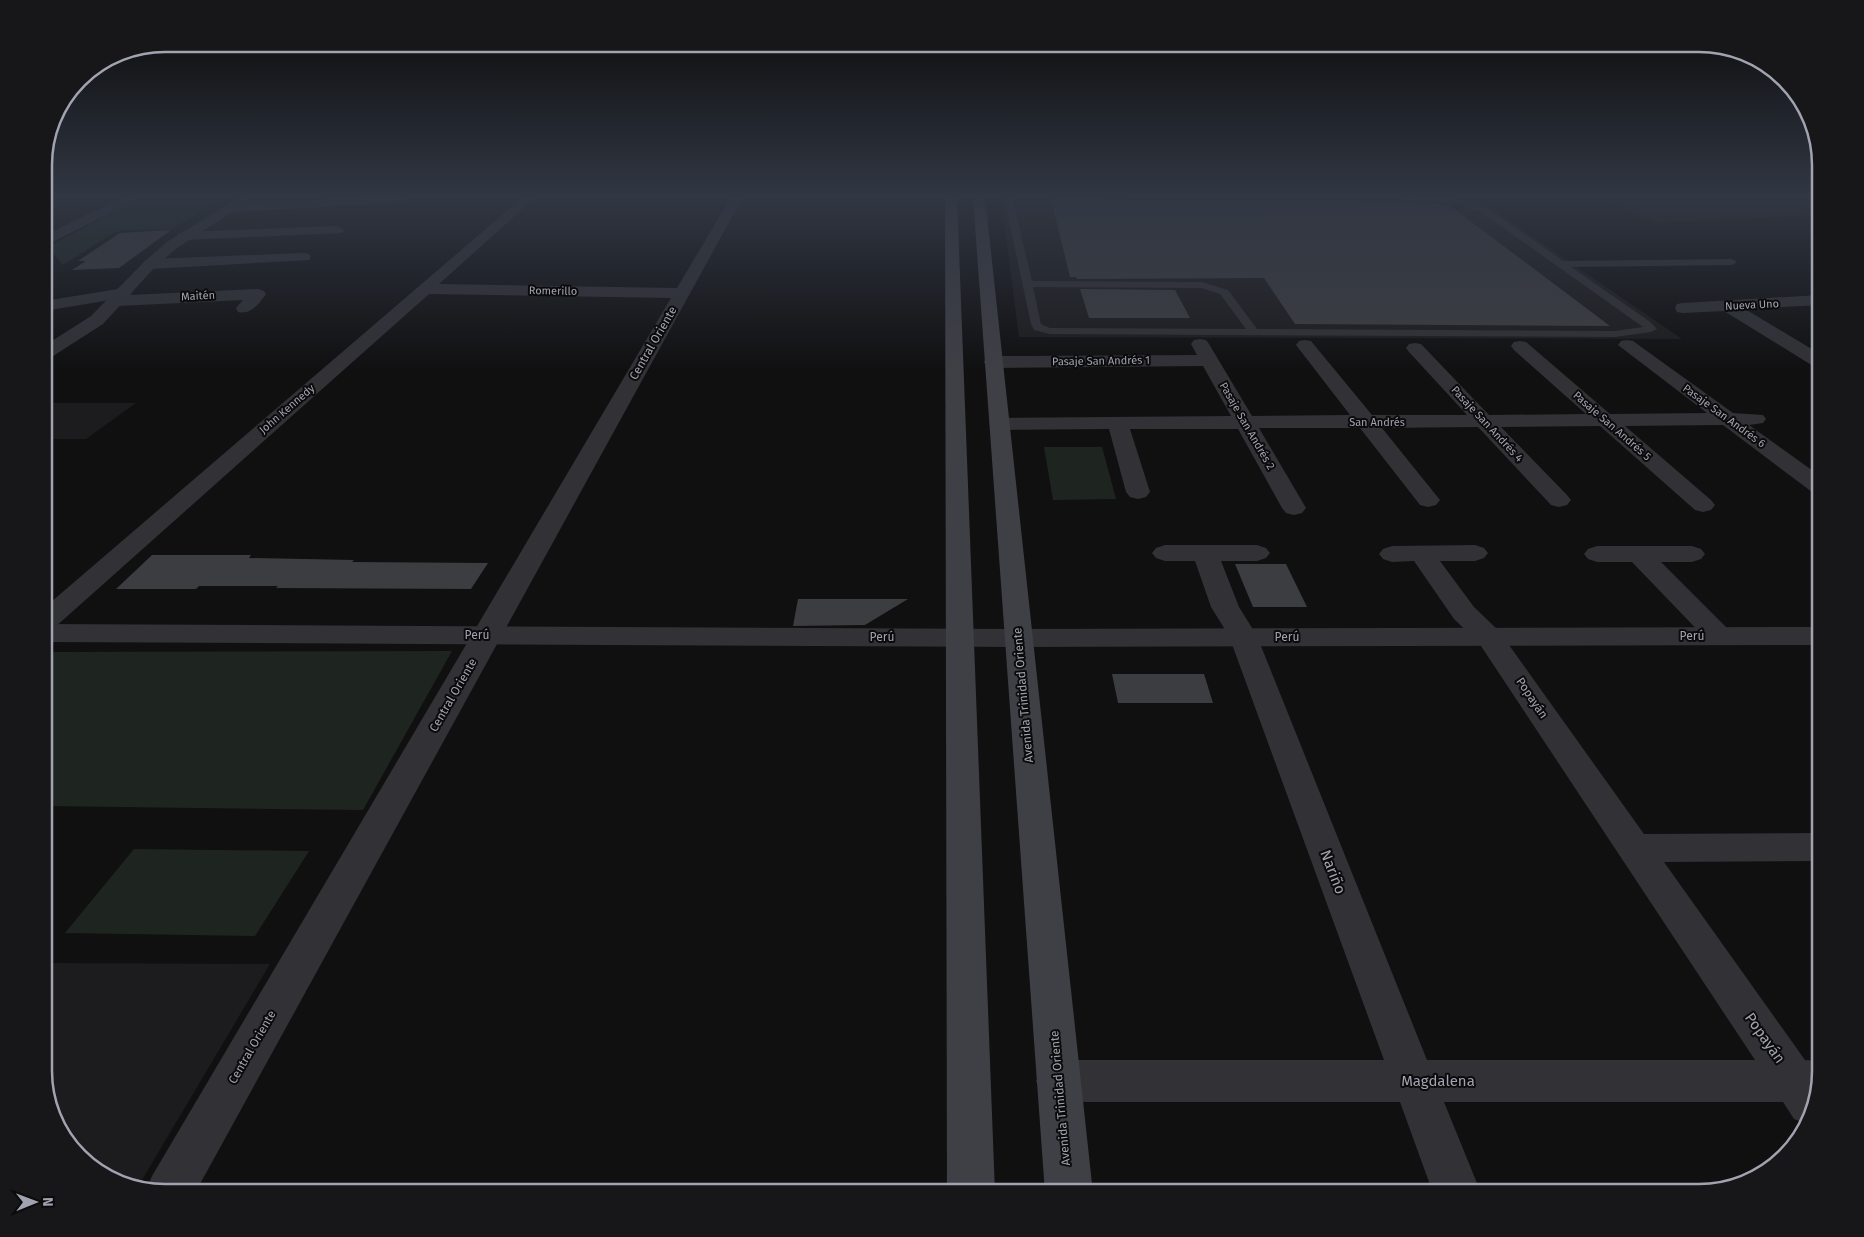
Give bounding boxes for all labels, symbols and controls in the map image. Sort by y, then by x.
street label: Romerillo [529,284,577,298]
street label: Maitén [181,289,215,303]
street label: Nueva Uno [1725,297,1779,313]
street label: Central Oriente [626,304,680,382]
street label: Pasaje San Andrés 1 [1052,354,1150,368]
street label: Pasaje San Andrés 2 [1217,380,1277,472]
street label: John Kennedy [257,381,318,436]
street label: Pasaje San Andrés 6 [1680,382,1768,450]
street label: Pasaje San Andrés 4 [1448,383,1526,465]
street label: Pasaje San Andrés 5 [1570,389,1654,464]
street label: San Andrés [1349,416,1405,429]
street label: Avenida Trinidad Oriente [1010,627,1036,763]
street label: Perú [465,628,489,642]
street label: Perú [1680,629,1704,643]
street label: Perú [870,630,894,644]
street label: Perú [1275,630,1299,644]
street label: Central Oriente [426,656,480,734]
street label: Popayán [1513,675,1551,721]
street label: Nariño [1316,847,1350,897]
street label: Central Oriente [225,1008,279,1086]
street label: Popayán [1741,1009,1789,1067]
street label: Avenida Trinidad Oriente [1047,1030,1073,1166]
street label: Magdalena [1401,1072,1475,1090]
north arrow [10,1177,60,1227]
text: N [39,1197,56,1207]

